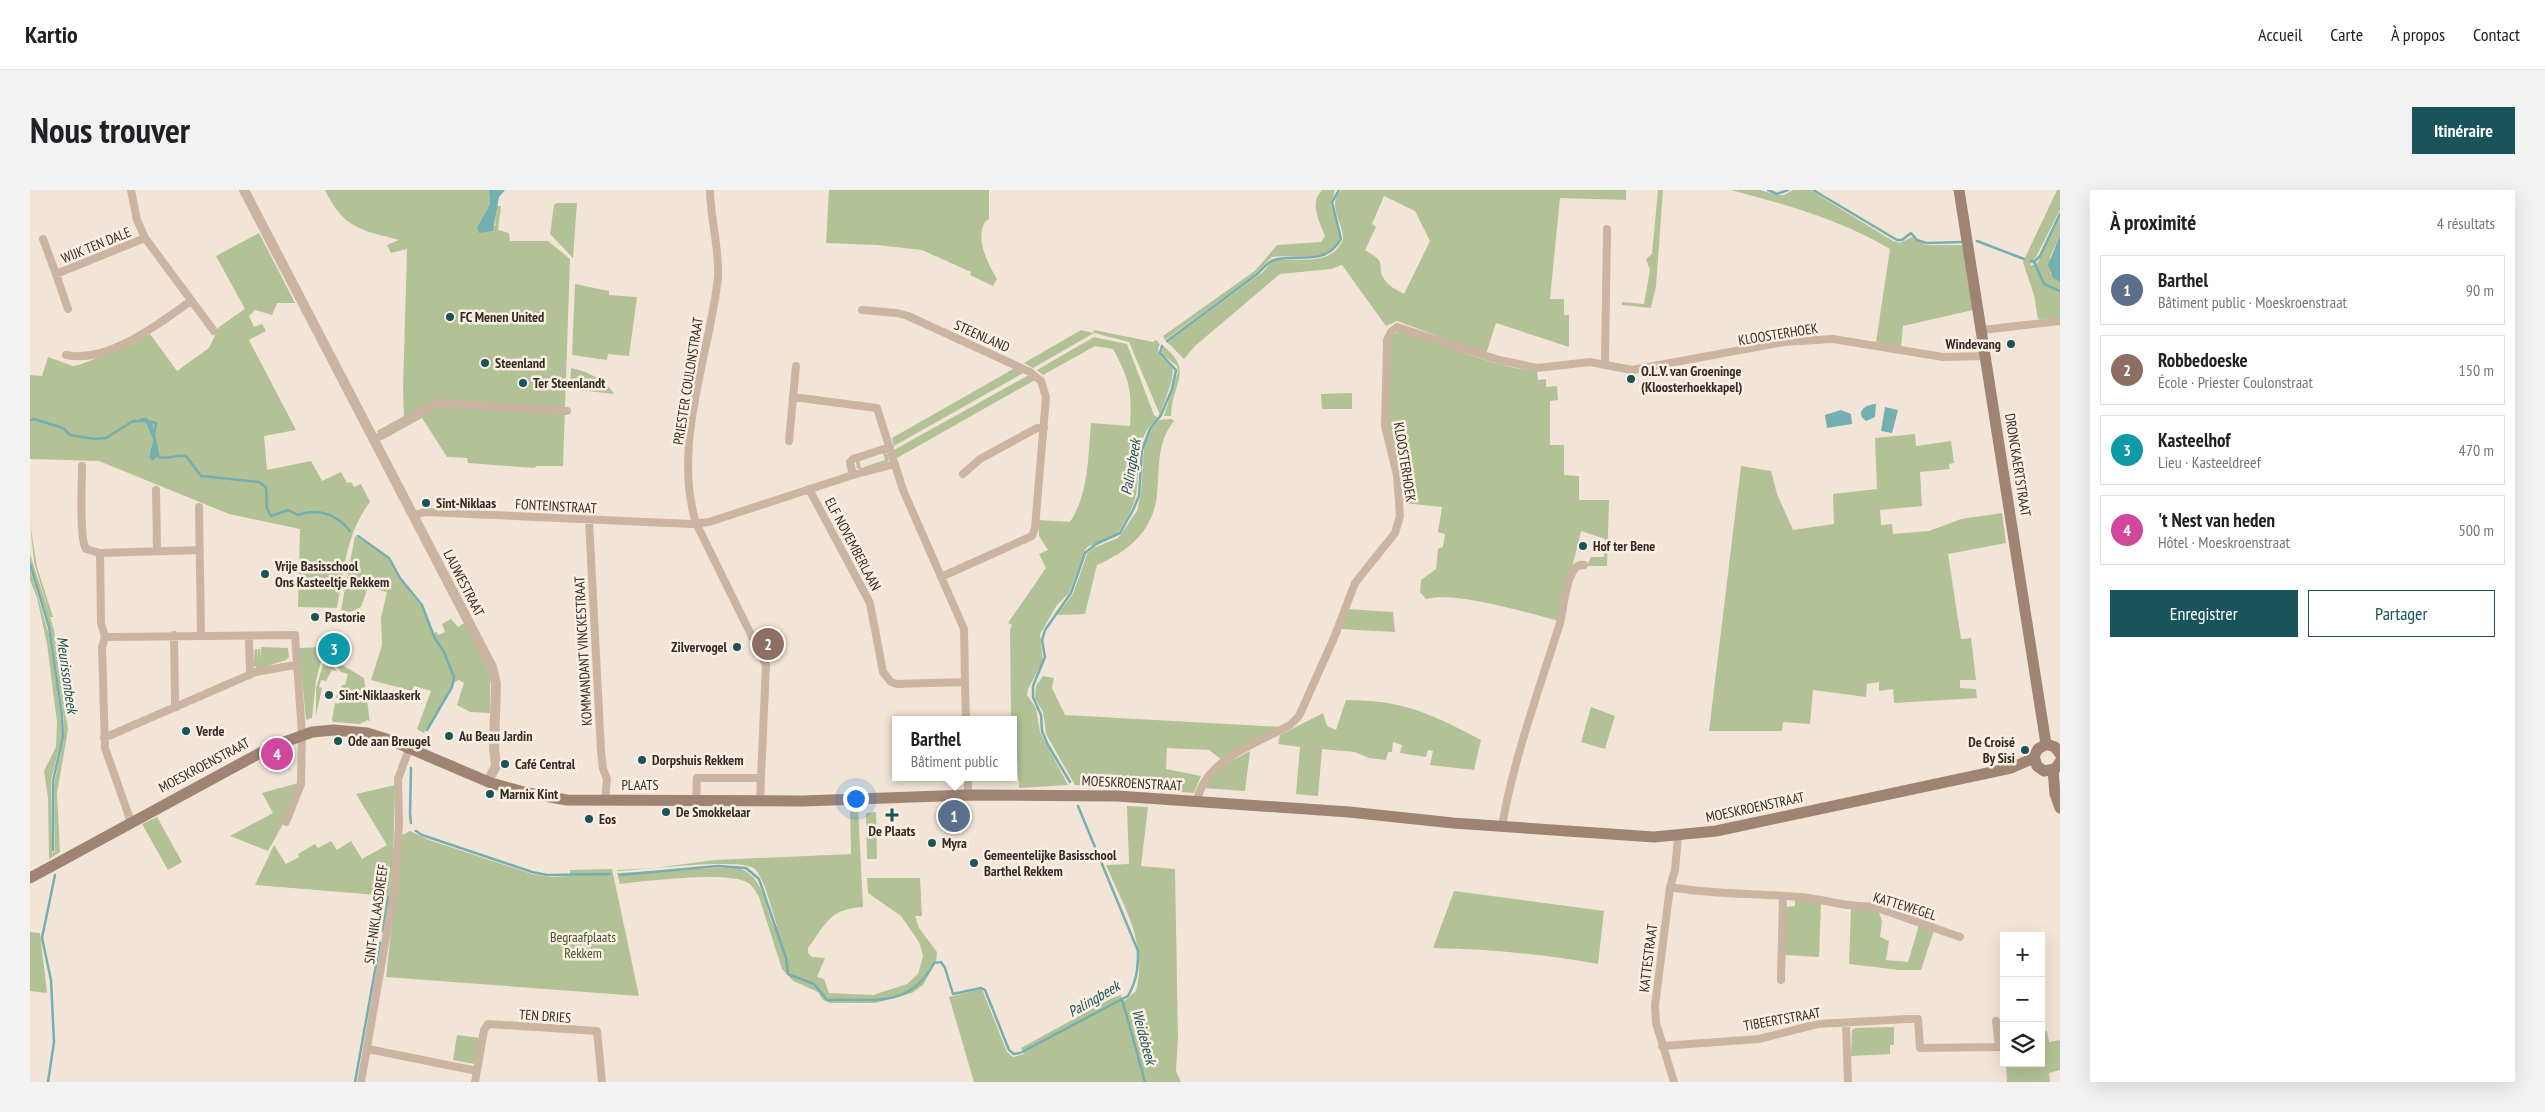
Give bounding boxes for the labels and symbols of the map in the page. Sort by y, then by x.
street label: WIJK TEN DALE [59,223,133,267]
place label: FC Menen United [460,308,544,326]
marker: FC Menen United [444,311,456,323]
street label: PRIESTER COULONSTRAAT [669,315,707,446]
street label: STEENLAND [951,316,1013,356]
street label: KLOOSTERHOEK [1737,319,1819,349]
place label: Windevang [1945,335,2001,353]
marker: Windevang [2005,338,2017,350]
place label: Steenland [495,354,545,372]
marker: Steenland [479,357,491,369]
place label: O.L.V. van Groeninge (Kloosterhoekkapel) [1641,362,1743,396]
marker: O.L.V. van Groeninge (Kloosterhoekkapel) [1625,373,1637,385]
place label: Ter Steenlandt [533,374,605,392]
marker: Ter Steenlandt [517,377,529,389]
street label: DRONCKAERTSTRAAT [2001,412,2035,519]
street label: KLOOSTERHOEK [1390,421,1420,503]
water label: Palingbeek [1116,435,1145,497]
place label: Sint-Niklaas [436,494,496,512]
street label: ELF NOVEMBERLAAN [821,494,885,594]
street label: FONTEINSTRAAT [515,495,598,517]
marker: Sint-Niklaas [420,497,432,509]
place label: Hof ter Bene [1593,537,1655,555]
marker: Hof ter Bene [1577,540,1589,552]
street label: LAUWESTRAAT [439,547,489,620]
place label: Vrije Basisschool Ons Kasteeltje Rekkem [274,557,389,591]
marker: Vrije Basisschool Ons Kasteeltje Rekkem [259,568,271,580]
street label: KOMMANDANT VINCKESTRAAT [570,575,596,726]
place label: Pastorie [325,608,366,626]
marker: Pastorie [309,611,321,623]
pin: 2 [752,625,784,663]
pin: 3 [318,630,350,668]
water label: Meurissonbeek [53,635,83,717]
place label: Zilvervogel [671,638,728,656]
marker: Zilvervogel [731,641,743,653]
place label: Sint-Niklaaskerk [339,686,421,704]
marker: Sint-Niklaaskerk [323,689,335,701]
place label: Verde [195,722,224,740]
marker: Verde [180,725,192,737]
place label: Au Beau Jardin [458,727,532,745]
marker: Au Beau Jardin [443,730,455,742]
place label: Ode aan Breugel [348,732,431,750]
street label: MOESKROENSTRAAT [155,733,253,797]
place label: De Croisé By Sisi [1968,733,2015,767]
pin: 4 [261,735,293,773]
marker: Ode aan Breugel [332,735,344,747]
marker: De Croisé By Sisi [2019,744,2031,756]
place label: Dorpshuis Rekkem [652,751,744,769]
marker: Dorpshuis Rekkem [636,754,648,766]
place label: Café Central [515,755,576,773]
marker: Café Central [499,758,511,770]
street label: MOESKROENSTRAAT [1081,771,1183,795]
street label: PLAATS [622,776,658,794]
place label: Marnix Kint [500,785,558,803]
your location [843,786,869,812]
marker: Marnix Kint [484,788,496,800]
street label: MOESKROENSTRAAT [1704,788,1807,826]
pin: 1 [938,797,970,835]
place label: De Smokkelaar [676,803,751,821]
marker: De Smokkelaar [660,806,672,818]
marker: De Plaats [886,809,898,821]
place label: Eos [599,810,616,828]
marker: Eos [583,813,595,825]
place label: De Plaats [869,822,916,840]
place label: Myra [942,834,967,852]
marker: Myra [926,837,938,849]
place label: Gemeentelijke Basisschool Barthel Rekkem [984,846,1117,880]
marker: Gemeentelijke Basisschool Barthel Rekkem [968,857,980,869]
street label: SINT-NIKLAASDREEF [360,863,392,965]
street label: KATTEWEGEL [1871,888,1939,924]
street label: KATTESTRAAT [1635,922,1661,993]
park label: Begraafplaats Rekkem [550,928,616,962]
water label: Palingbeek [1064,975,1125,1021]
street label: TIBEERTSTRAAT [1742,1003,1823,1035]
street label: TEN DRIES [518,1005,572,1027]
water label: Weidebeek [1128,1007,1162,1069]

